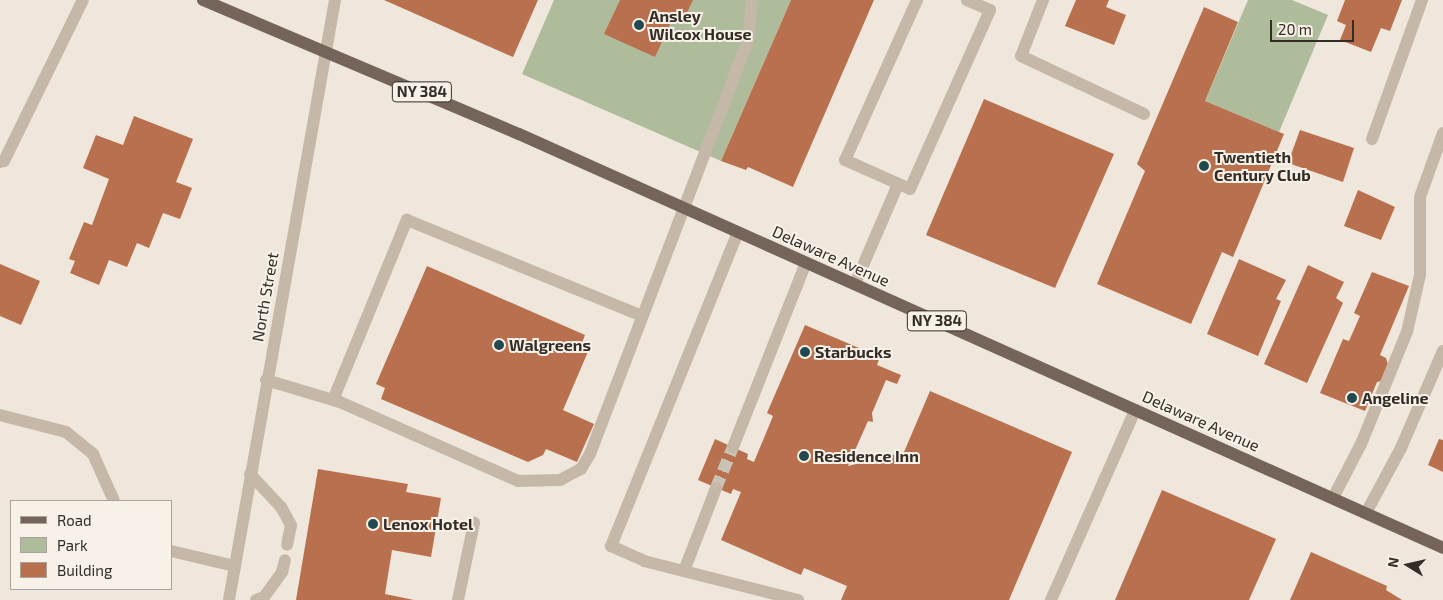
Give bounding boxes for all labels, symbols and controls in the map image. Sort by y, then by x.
place label: Ansley Wilcox House [649,6,752,44]
scale bar [1273,10,1357,42]
marker: Ansley Wilcox House [633,19,645,31]
text: 20 m [1278,20,1312,38]
road number: NY 384 [391,80,453,104]
place label: Twentieth Century Club [1214,147,1311,185]
marker: Twentieth Century Club [1198,160,1210,172]
street label: Delaware Avenue [769,221,893,291]
street label: North Street [248,251,282,343]
road number: NY 384 [906,308,968,334]
place label: Walgreens [509,335,591,355]
marker: Walgreens [493,339,505,351]
place label: Starbucks [815,342,891,362]
marker: Starbucks [799,346,811,358]
street label: Delaware Avenue [1139,386,1263,456]
place label: Angeline [1362,388,1429,408]
marker: Angeline [1346,392,1358,404]
place label: Residence Inn [814,446,919,466]
marker: Residence Inn [798,450,810,462]
legend [10,500,172,590]
text: Road [57,511,92,529]
place label: Lenox Hotel [383,514,473,534]
marker: Lenox Hotel [367,518,379,530]
text: Park [57,536,88,554]
north arrow [1383,540,1433,590]
text: N [1383,556,1402,569]
text: Building [57,561,112,579]

